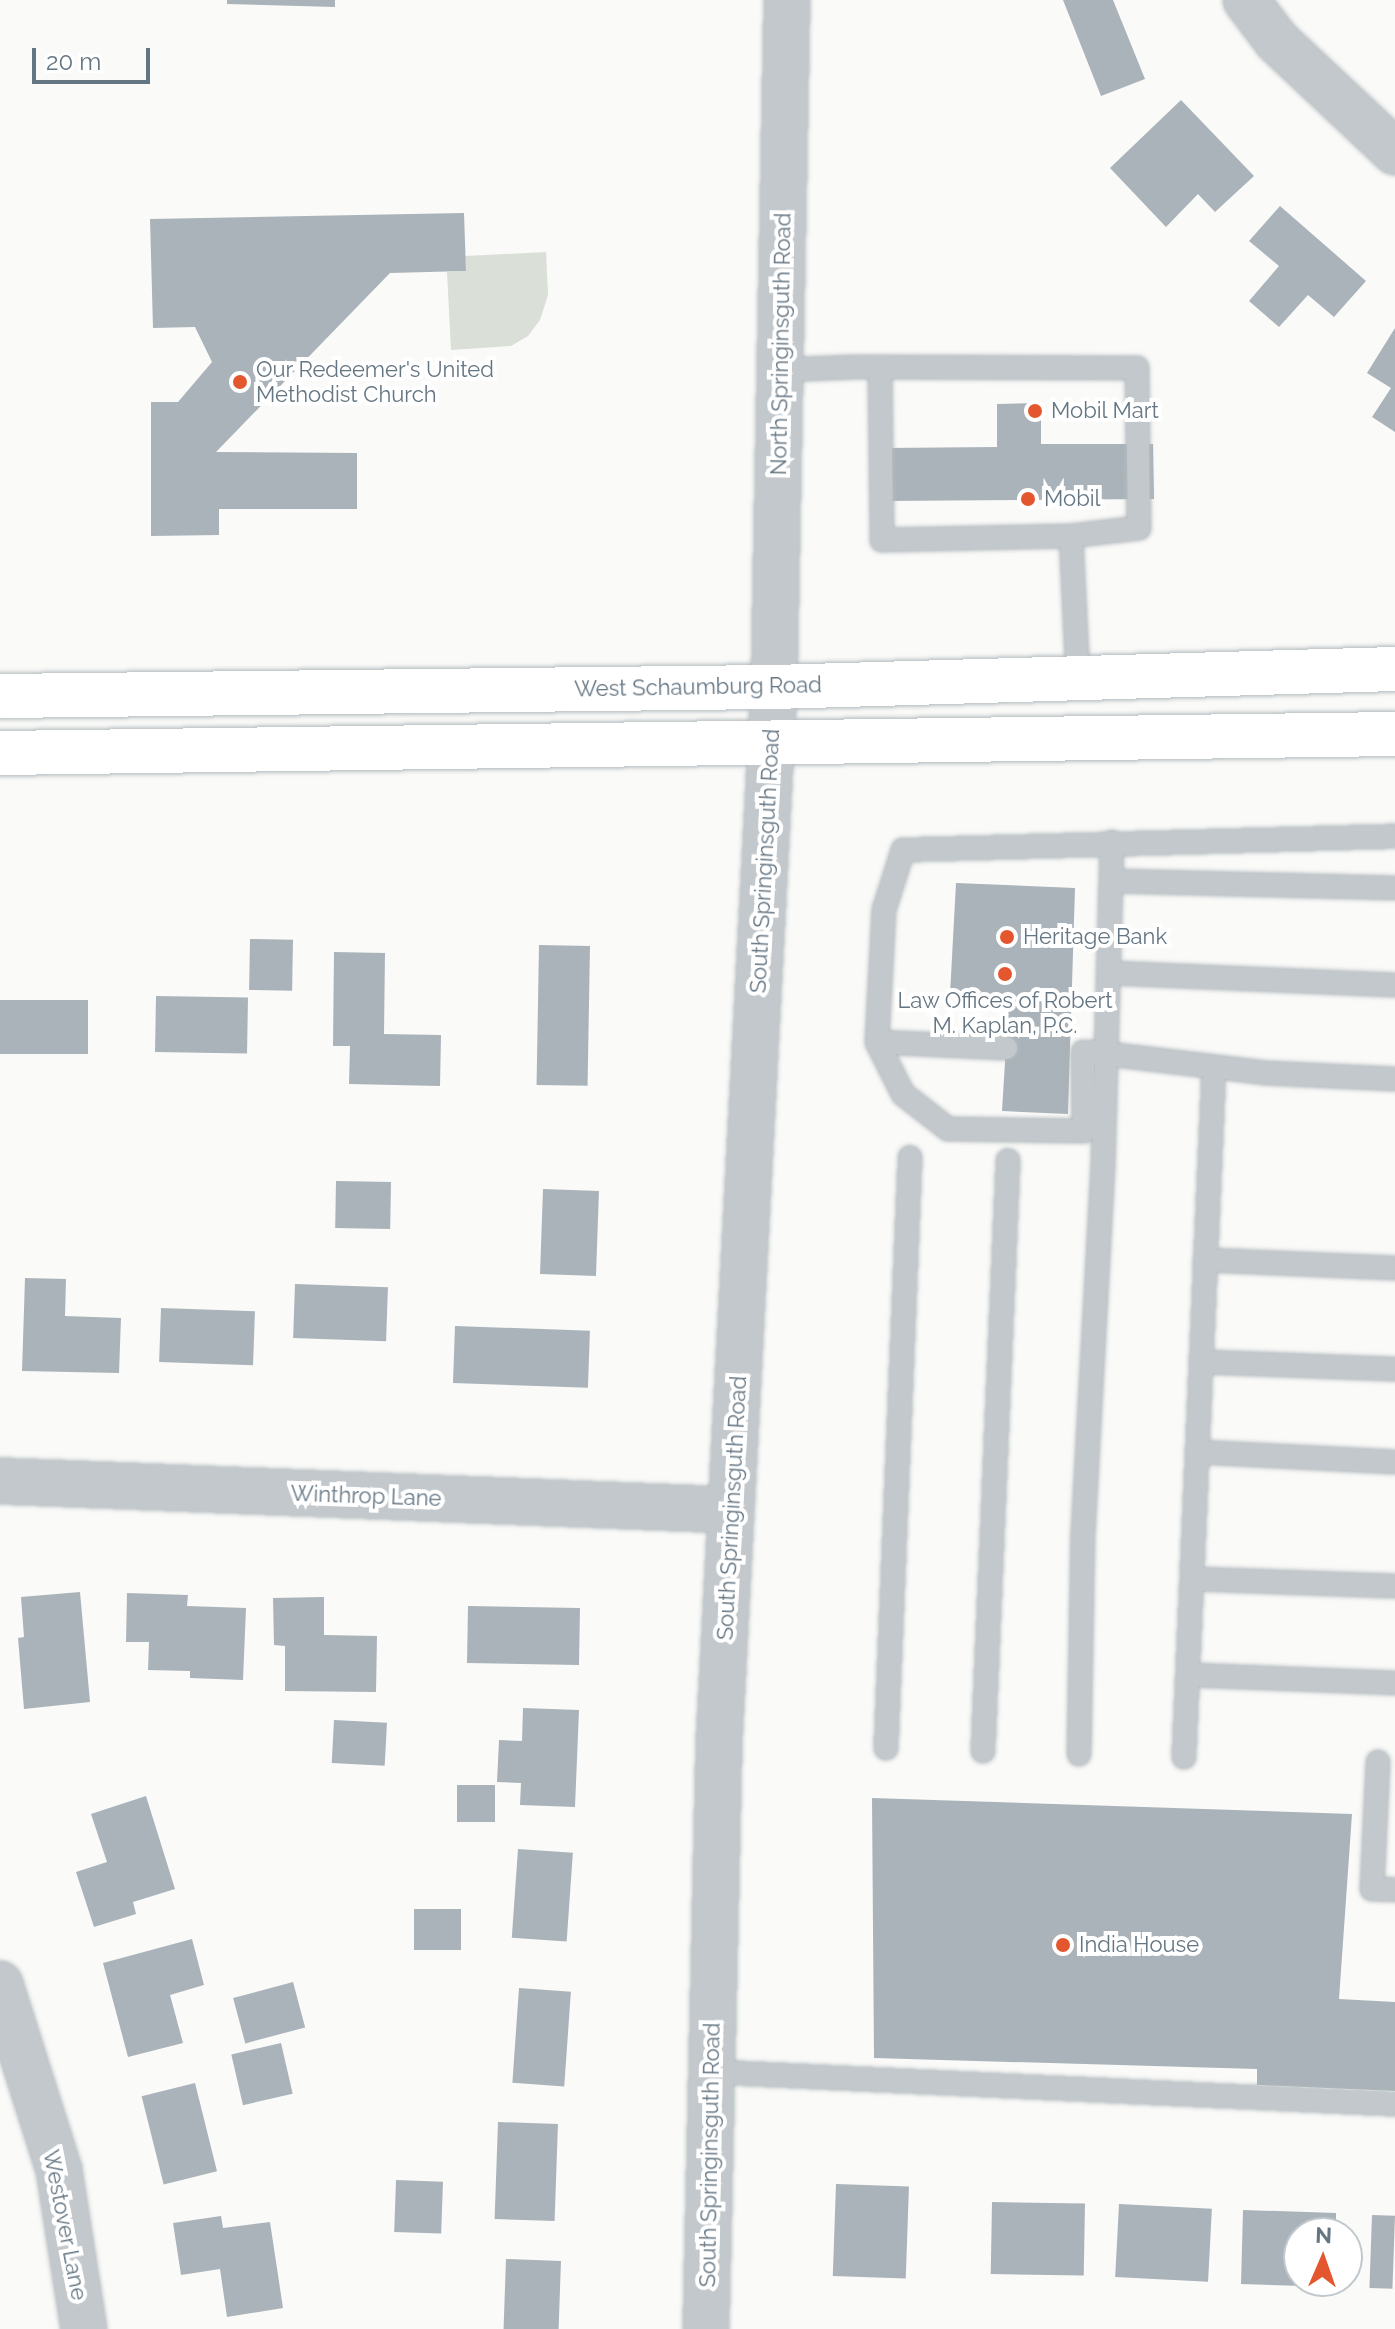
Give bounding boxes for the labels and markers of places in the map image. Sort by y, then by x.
place label: Our Redeemer's United Methodist Church [256,356,494,408]
marker: Our Redeemer's United Methodist Church [231,373,249,391]
place label: Mobil Mart [1051,398,1159,424]
marker: Mobil Mart [1026,402,1044,420]
place label: Mobil [1044,486,1101,512]
marker: Mobil [1019,490,1037,508]
place label: Heritage Bank [1023,924,1167,950]
marker: Heritage Bank [998,928,1016,946]
marker: Law Offices of Robert M. Kaplan, P.C. [996,965,1014,983]
place label: Law Offices of Robert M. Kaplan, P.C. [897,987,1113,1038]
place label: India House [1079,1932,1199,1958]
marker: India House [1054,1936,1072,1954]

